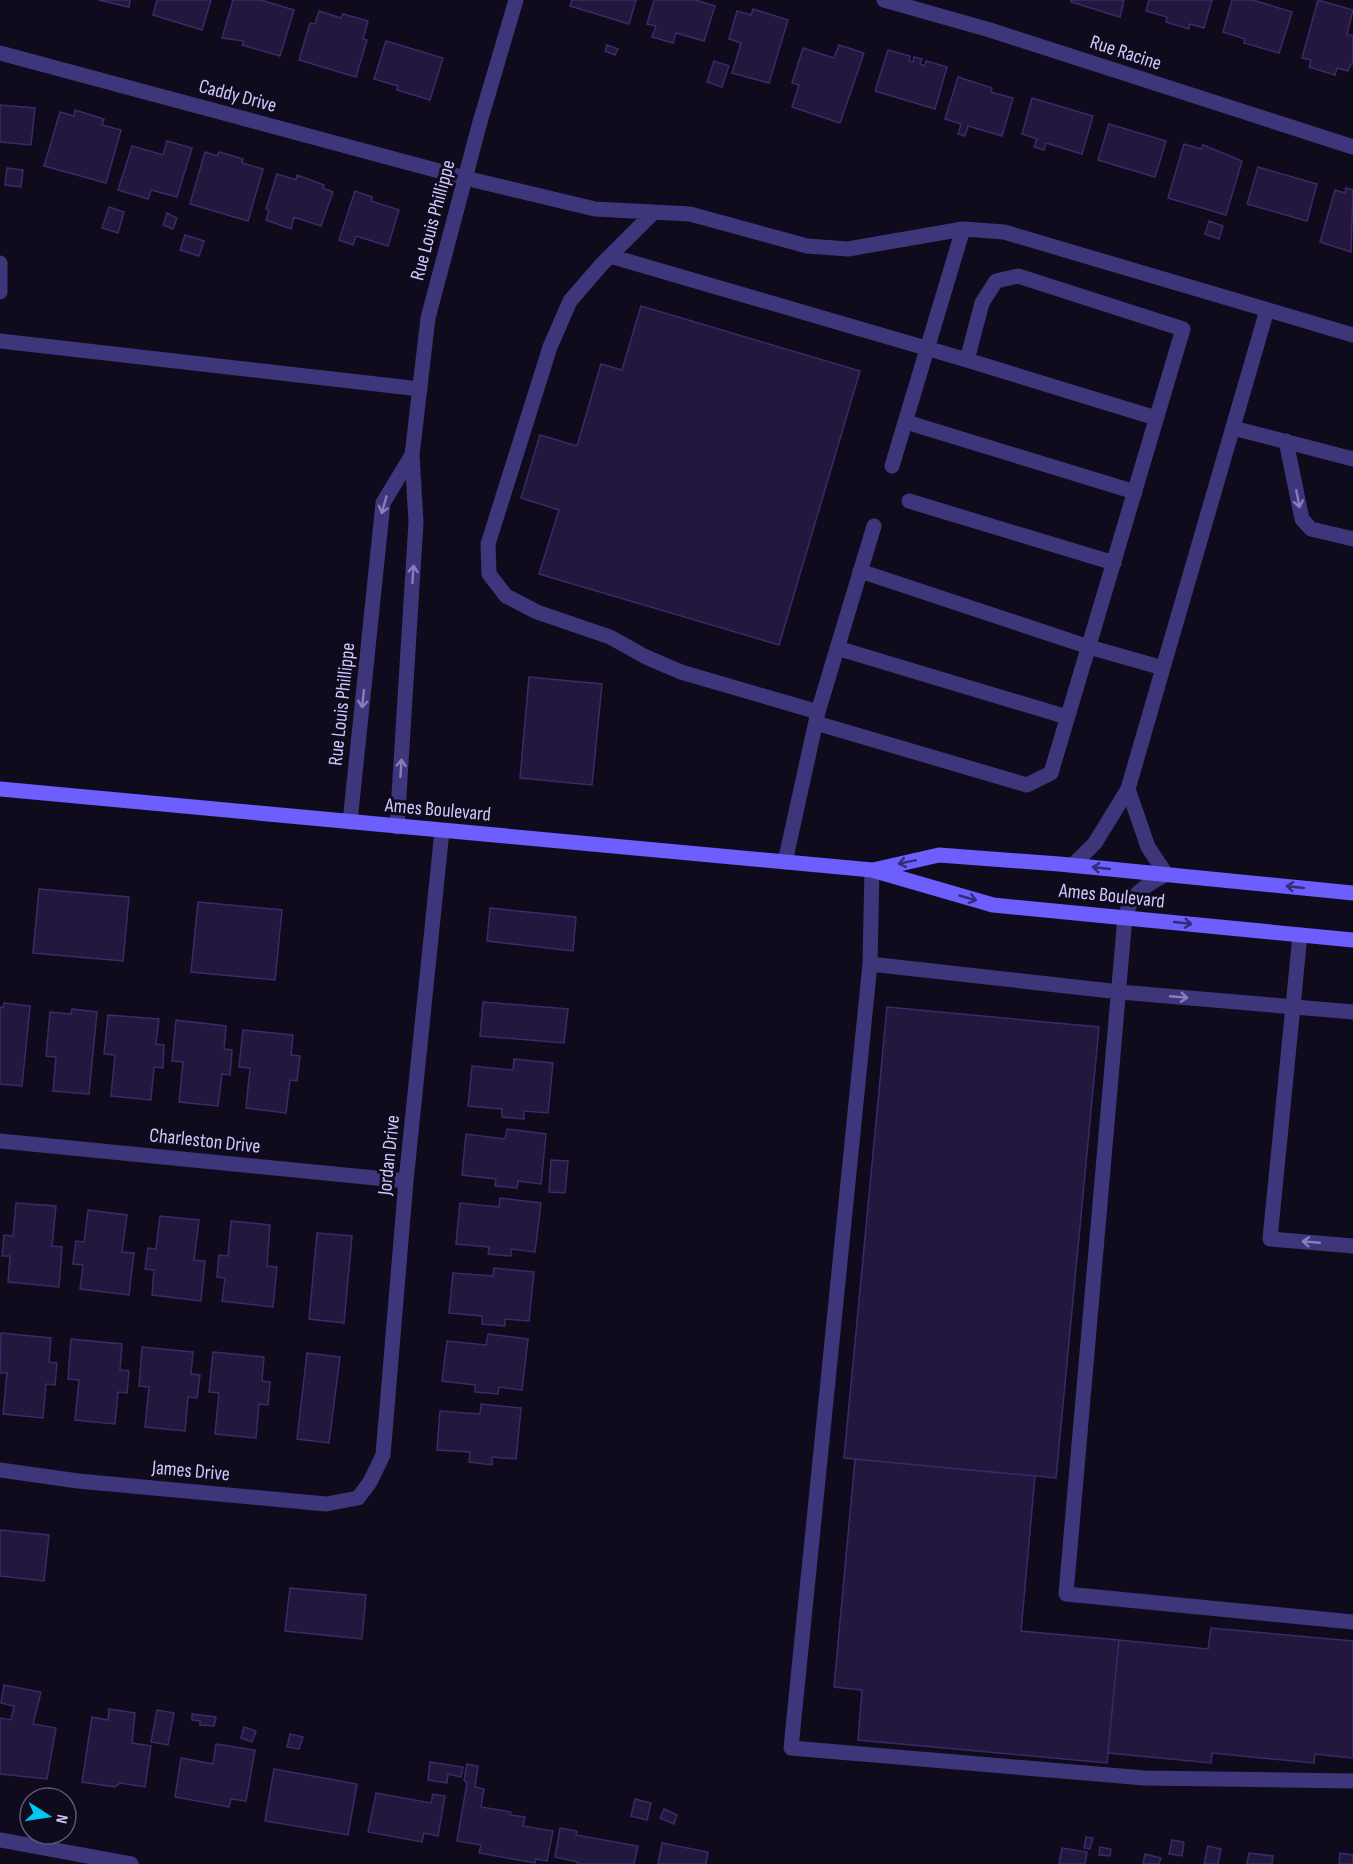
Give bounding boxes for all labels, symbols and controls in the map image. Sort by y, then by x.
street label: Rue Racine [1087,30,1165,76]
street label: Caddy Drive [196,74,279,118]
street label: Rue Louis Phillippe [405,157,461,283]
one-way arrow [1293,489,1304,508]
one-way arrow [378,496,389,515]
one-way arrow [408,564,419,584]
street label: Rue Louis Phillippe [324,641,360,767]
one-way arrow [357,688,368,708]
one-way arrow [395,759,406,779]
street label: Ames Boulevard [383,793,492,827]
one-way arrow [898,857,917,868]
one-way arrow [1091,862,1111,873]
street label: Ames Boulevard [1057,878,1166,913]
one-way arrow [1285,881,1305,892]
one-way arrow [958,892,977,904]
one-way arrow [1173,918,1193,929]
one-way arrow [1168,992,1188,1003]
street label: Jordan Drive [373,1114,405,1197]
street label: Charleston Drive [148,1123,262,1159]
one-way arrow [1302,1236,1322,1247]
street label: James Drive [150,1456,231,1486]
north arrow [18,1786,78,1846]
text: N [51,1813,71,1825]

